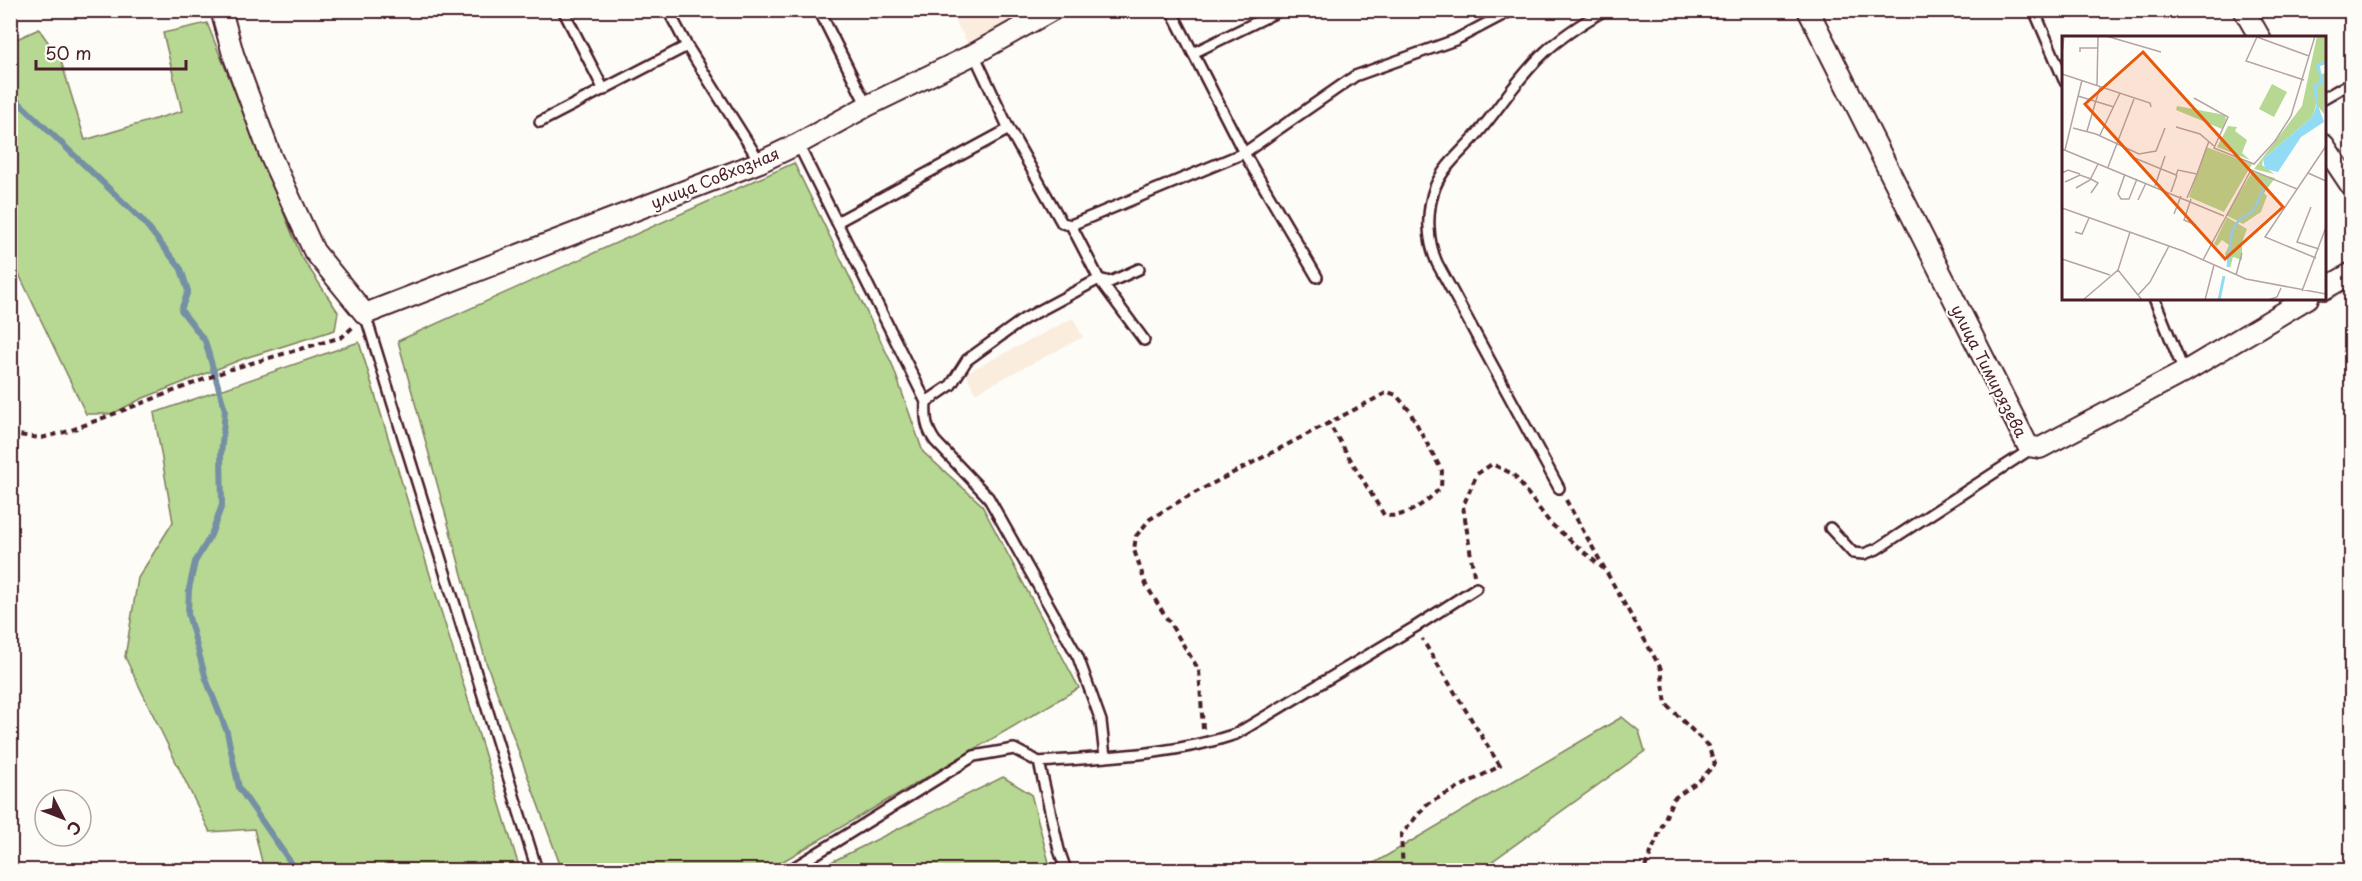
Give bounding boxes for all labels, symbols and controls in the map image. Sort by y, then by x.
scale bar [36,33,186,71]
inset map [2062,36,2326,300]
text: 50 m [45,39,92,66]
street label: улица Совхозная [647,140,783,214]
street label: улица Тимирязева [1946,300,2034,441]
north arrow [33,788,93,848]
text: С [62,816,88,841]

